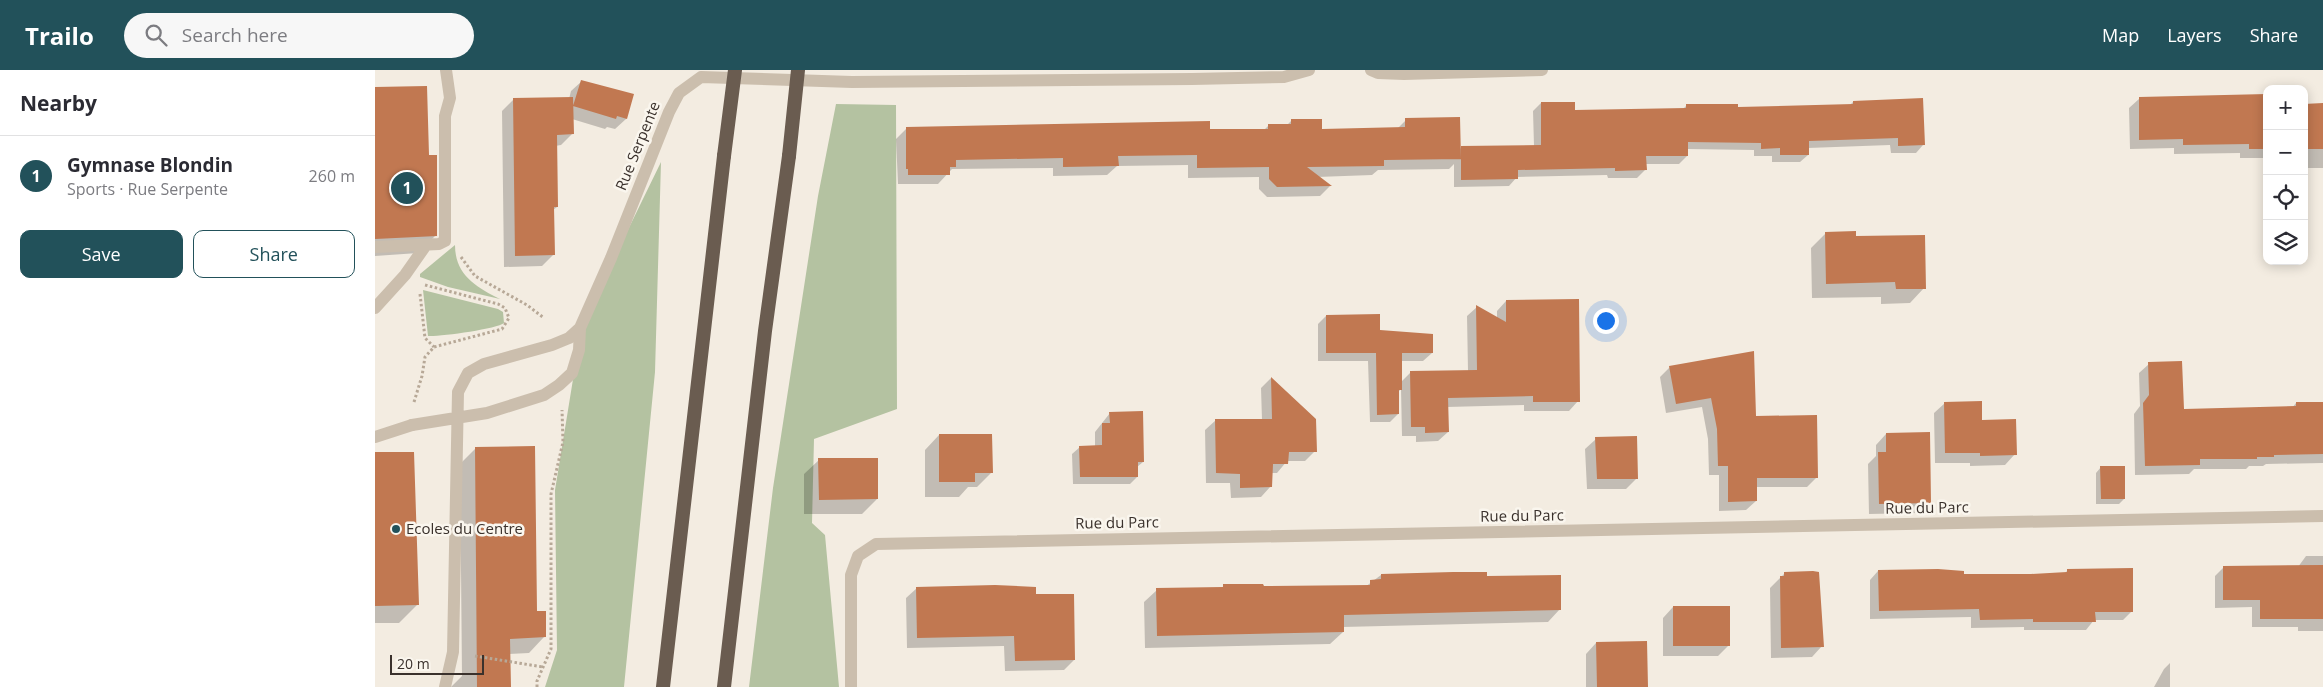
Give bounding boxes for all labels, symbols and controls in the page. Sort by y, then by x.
search box [124,13,474,58]
text: Trailo [25,19,94,52]
icon: search [142,21,170,49]
text: Search here [182,22,288,48]
text: Map [2102,23,2139,47]
text: Layers [2167,23,2222,47]
text: Share [2250,23,2298,47]
map controls [2263,85,2308,265]
button: + [2263,85,2308,130]
text: Nearby [20,89,97,117]
street label: Rue Serpente [610,98,664,193]
button: − [2263,130,2308,175]
text: Gymnase Blondin [67,152,233,178]
text: 1 [31,165,41,187]
text: 260 m [309,165,355,187]
pin: 1 [391,169,423,207]
button: locate [2263,175,2308,220]
text: Sports · Rue Serpente [67,178,228,200]
button: layers [2263,220,2308,265]
button: Save [20,230,183,278]
button: Share [193,230,355,278]
your location [1593,308,1619,334]
street label: Rue du Parc [1885,496,1969,518]
street label: Rue du Parc [1480,504,1564,526]
street label: Rue du Parc [1075,511,1159,533]
place label: Ecoles du Centre [406,518,523,538]
marker: Ecoles du Centre [390,523,402,535]
scale bar [390,652,484,675]
text: 20 m [397,654,430,673]

